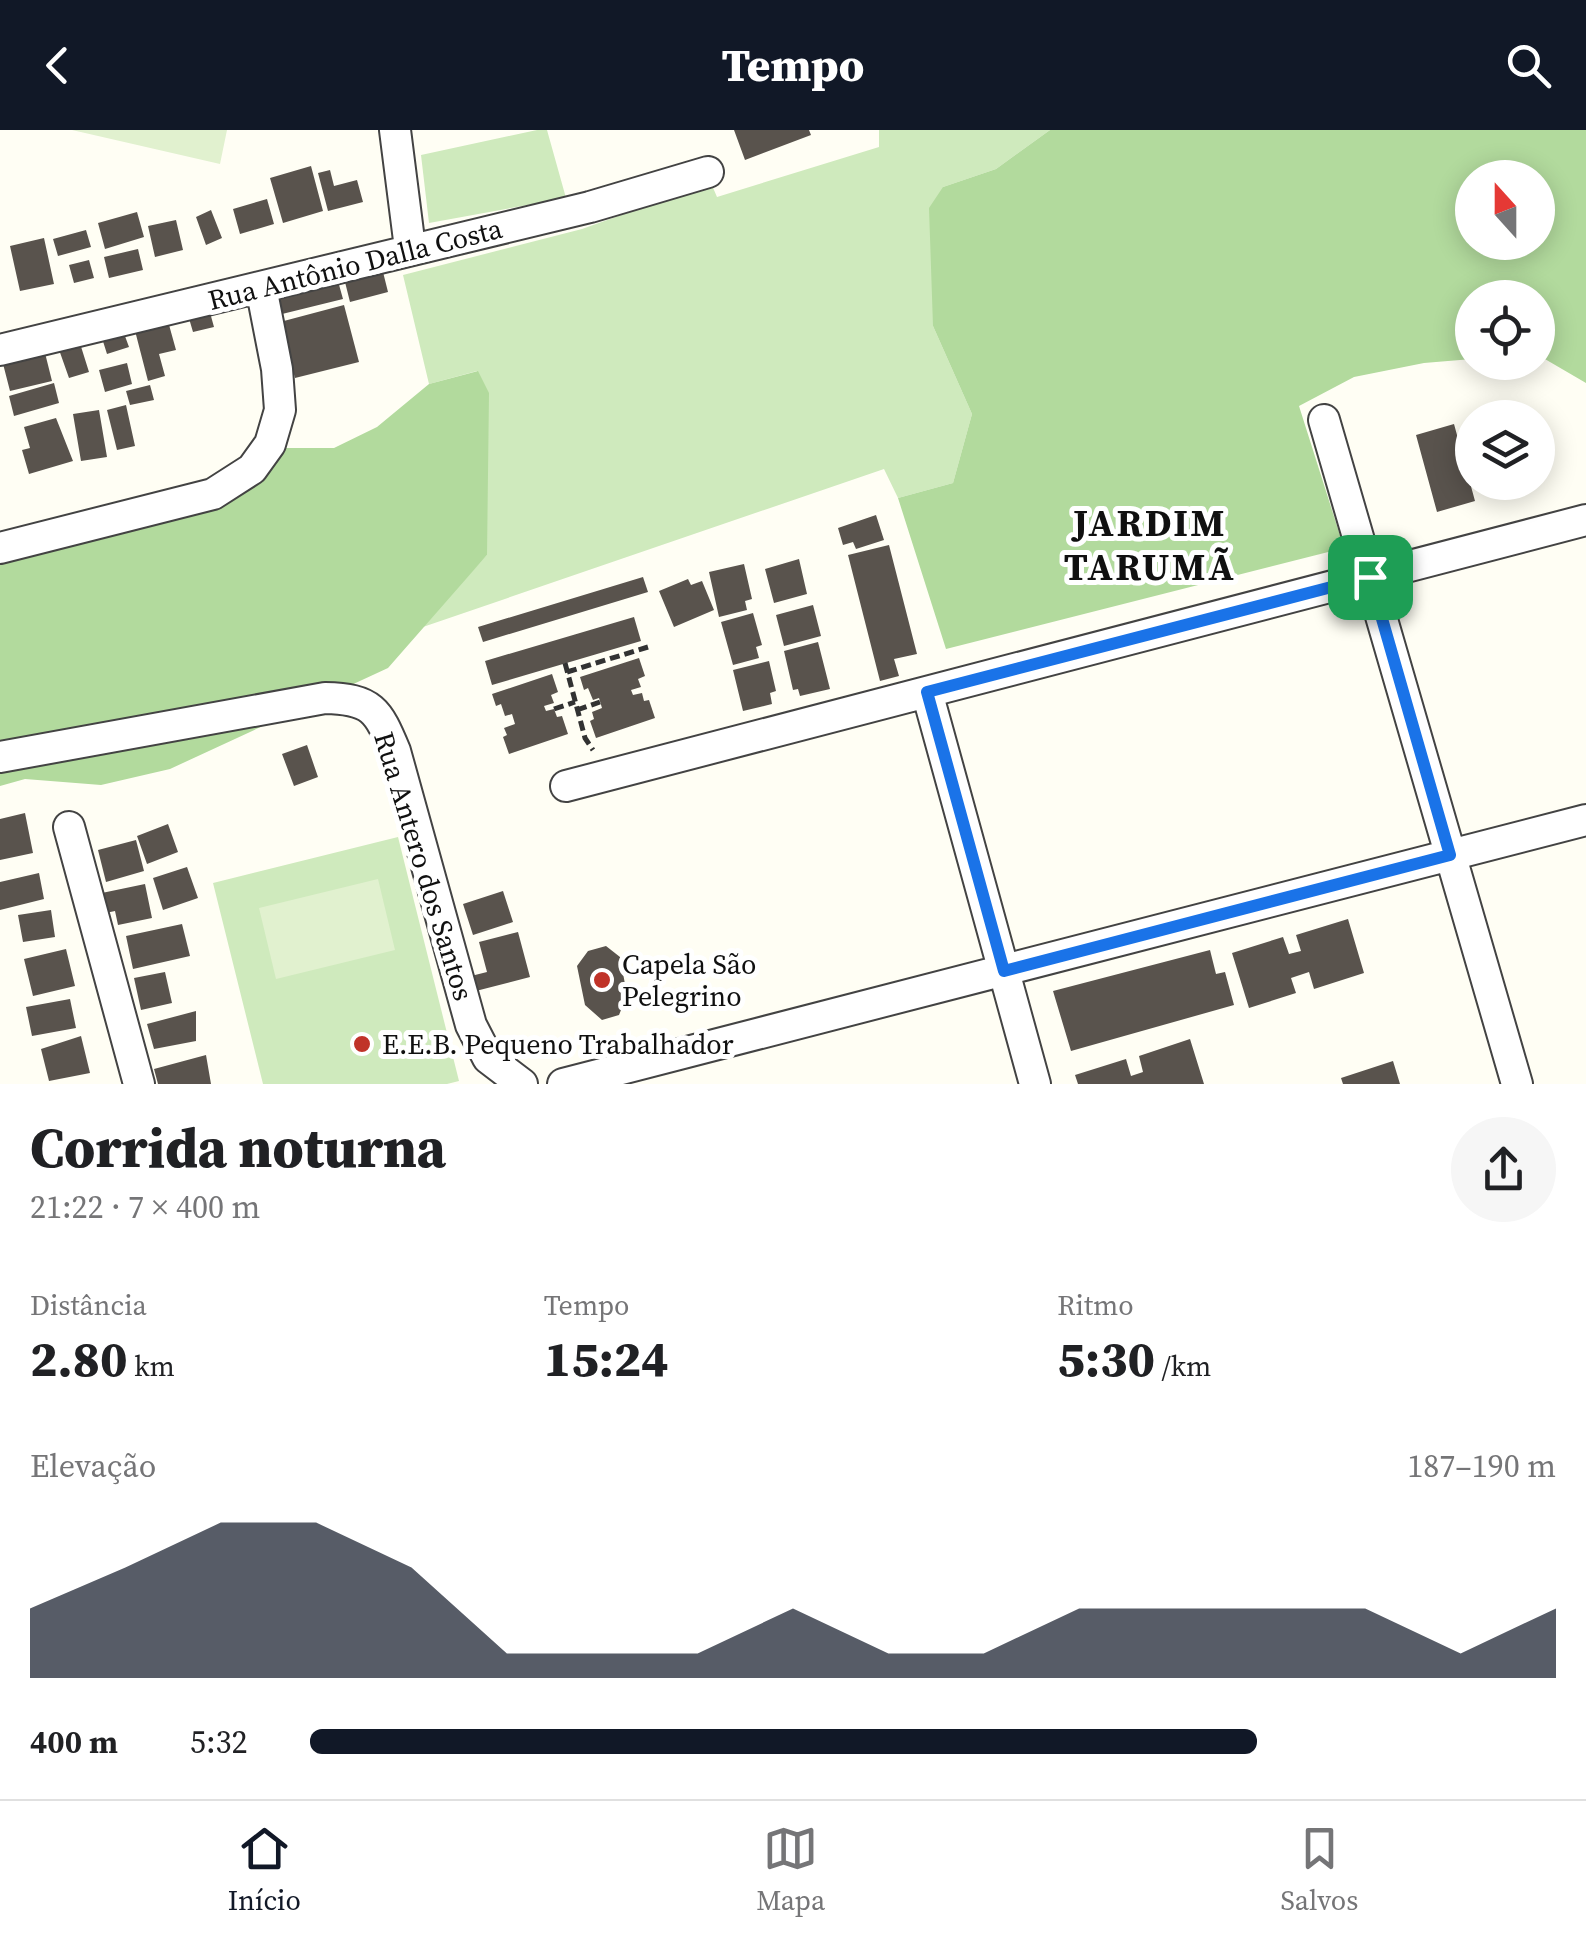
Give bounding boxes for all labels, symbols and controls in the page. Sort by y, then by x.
text: Tempo [722,34,864,96]
icon: back [30,38,85,93]
icon: search [1501,38,1556,93]
north arrow [1455,160,1555,260]
map controls [1455,160,1555,500]
street label: Rua Antônio Dalla Costa [204,209,507,319]
button: locate [1455,280,1555,380]
button: layers [1455,400,1555,500]
district label: JARDIM TARUMÃ [1064,497,1236,593]
pin [1328,535,1413,620]
icon: arrive [1343,550,1398,605]
street label: Rua Antero dos Santos [365,727,483,1005]
place label: Capela São Pelegrino [622,945,757,1015]
marker: Capela São Pelegrino [591,969,613,991]
place label: E.E.B. Pequeno Trabalhador [382,1025,734,1063]
marker: E.E.B. Pequeno Trabalhador [351,1033,373,1055]
text: Corrida noturna [30,1110,446,1185]
button: share [1451,1117,1556,1222]
text: 21:22 · 7 × 400 m [30,1185,260,1229]
text: Distância [30,1286,147,1324]
text: Tempo [544,1286,629,1324]
text: Ritmo [1057,1286,1134,1324]
text: 2.80 [30,1324,128,1393]
text: 15:24 [544,1324,669,1393]
text: 5:30 [1057,1324,1155,1393]
text: km [128,1347,175,1385]
text: /km [1155,1347,1211,1385]
text: Elevação [30,1444,156,1488]
text: 187–190 m [1407,1444,1556,1488]
text: 400 m [30,1720,118,1764]
text: 5:32 [190,1720,248,1764]
tab: Início [228,1821,301,1919]
tab: Mapa [756,1821,825,1919]
tab: Salvos [1281,1821,1358,1919]

